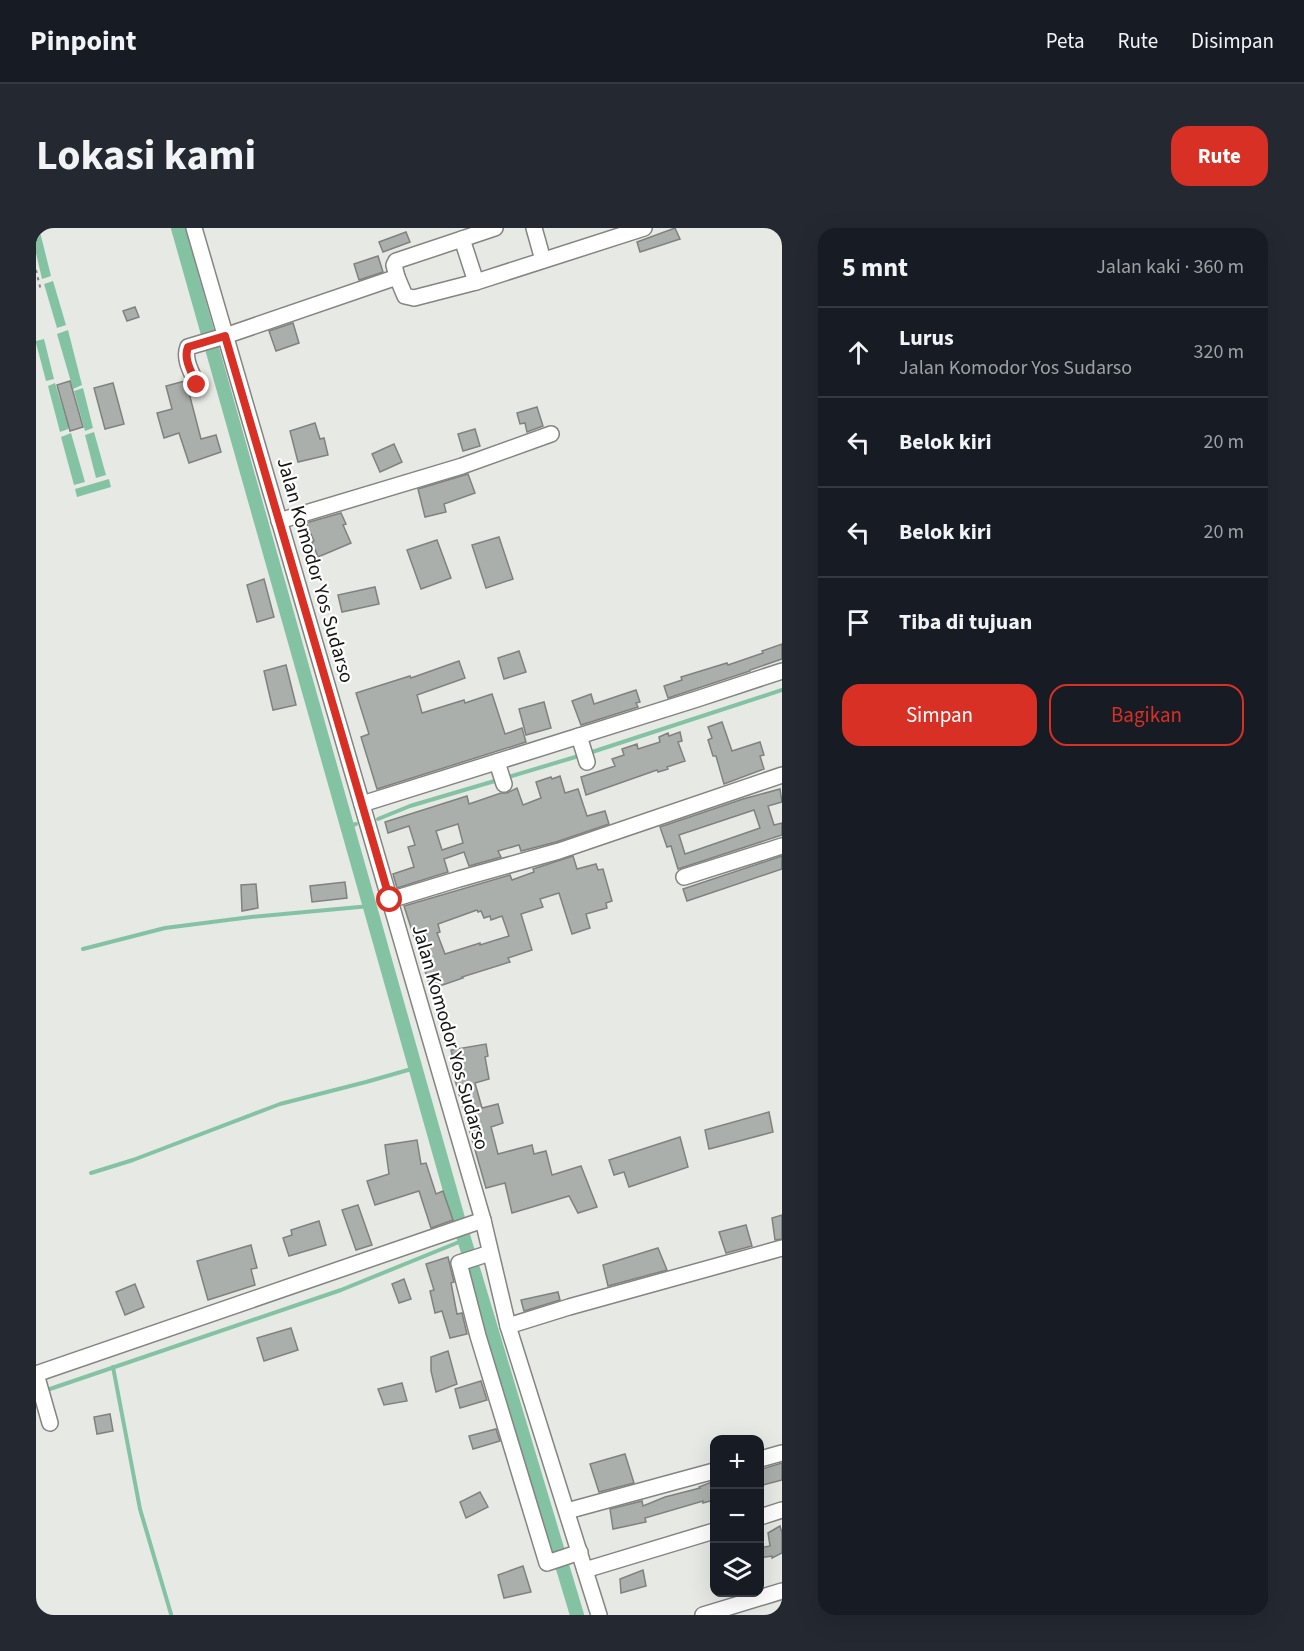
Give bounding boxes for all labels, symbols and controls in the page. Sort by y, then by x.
text: Pinpoint [30,21,137,61]
text: Peta [1046,26,1084,56]
text: Rute [1117,26,1158,56]
text: Disimpan [1191,26,1274,56]
text: Lokasi kami [36,126,256,186]
button: Rute [1171,126,1268,186]
text: 5 mnt [842,249,908,286]
text: Jalan kaki · 360 m [1096,253,1244,281]
text: Lurus [899,322,954,354]
icon: ahead [842,336,875,369]
text: 320 m [1194,338,1244,366]
text: Jalan Komodor Yos Sudarso [899,354,1132,382]
route end [183,371,209,397]
icon: left [842,426,875,459]
text: Belok kiri [899,426,992,458]
text: 20 m [1204,428,1244,456]
street label: Jalan Komodor Yos Sudarso [269,454,361,686]
icon: left [842,516,875,549]
text: Belok kiri [899,516,992,548]
text: 20 m [1204,518,1244,546]
icon: arrive [842,606,875,639]
text: Tiba di tujuan [899,606,1032,638]
button: Simpan [842,684,1037,746]
button: Bagikan [1049,684,1244,746]
route start [376,886,402,912]
street label: Jalan Komodor Yos Sudarso [404,921,496,1153]
map controls [710,1435,764,1597]
button: + [710,1435,764,1489]
button: − [710,1489,764,1543]
button: layers [710,1543,764,1597]

